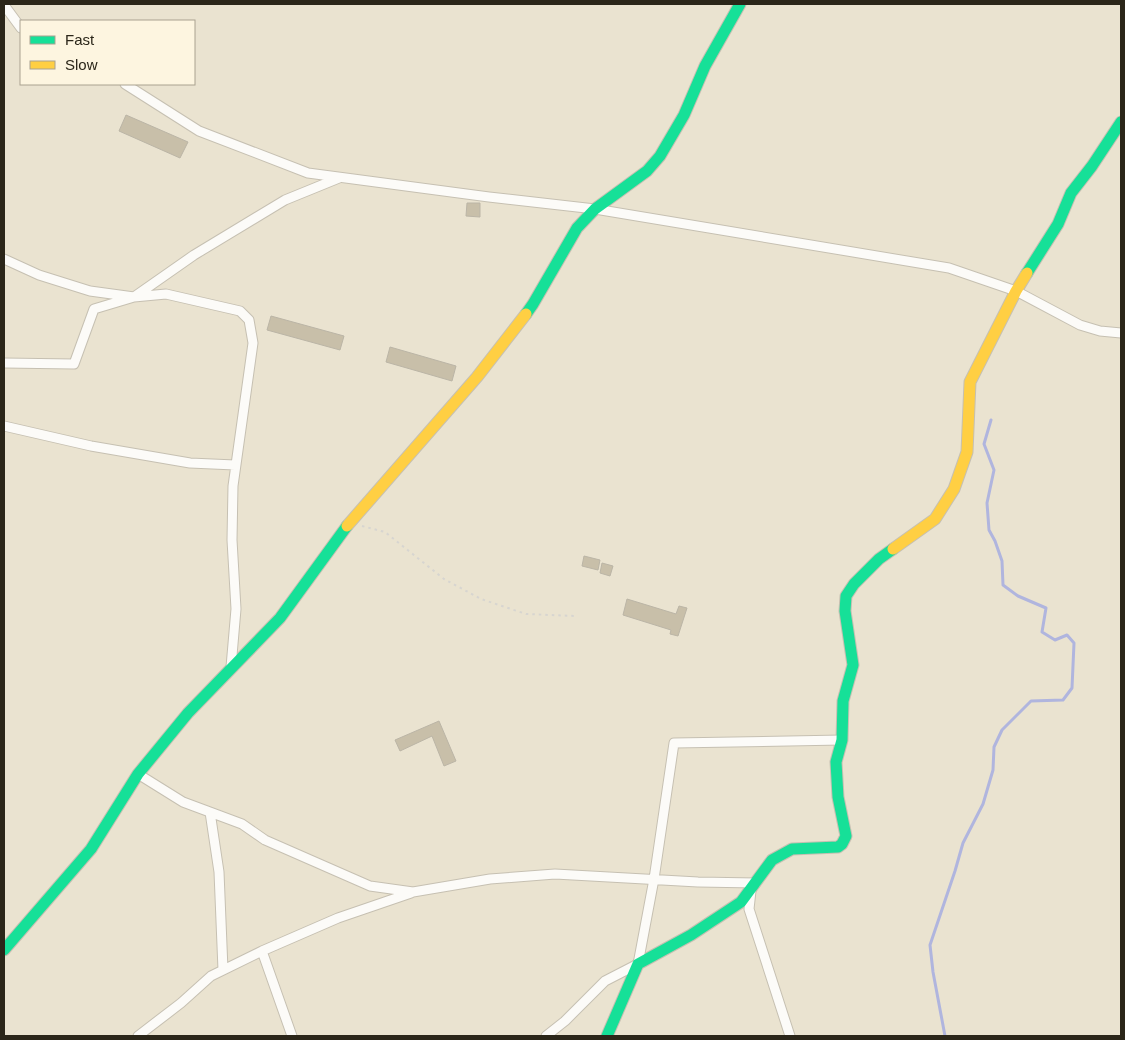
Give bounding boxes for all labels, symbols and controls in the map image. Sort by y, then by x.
legend [20,20,195,85]
text: Fast [65,31,95,48]
text: Slow [65,56,98,73]

